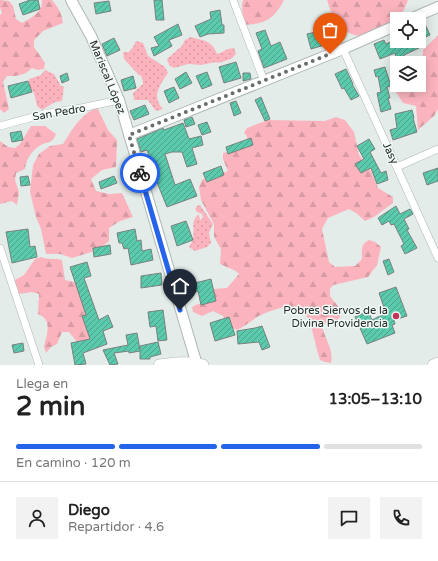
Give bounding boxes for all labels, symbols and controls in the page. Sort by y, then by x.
map controls [390,12,426,92]
button: locate [390,12,426,48]
pin [313,13,347,54]
icon: bag [319,19,341,41]
street label: Mariscal López [87,38,128,116]
button: layers [390,56,426,92]
street label: San Pedro [32,101,87,124]
street label: Jasy [380,140,401,166]
courier [120,153,160,193]
icon: bike [129,162,151,184]
pin [163,269,197,310]
icon: home [169,275,191,297]
place label: Pobres Siervos de la Divina Providencia [283,304,388,330]
marker: Pobres Siervos de la Divina Providencia [391,311,401,321]
text: Llega en [16,376,68,392]
text: 13:05–13:10 [329,390,422,408]
text: 2 min [16,391,85,422]
text: En camino · 120 m [16,455,131,471]
button: person [16,497,58,539]
button: chat [328,497,370,539]
button: phone [380,497,422,539]
text: Diego [68,501,110,519]
text: Repartidor · 4.6 [68,519,164,535]

